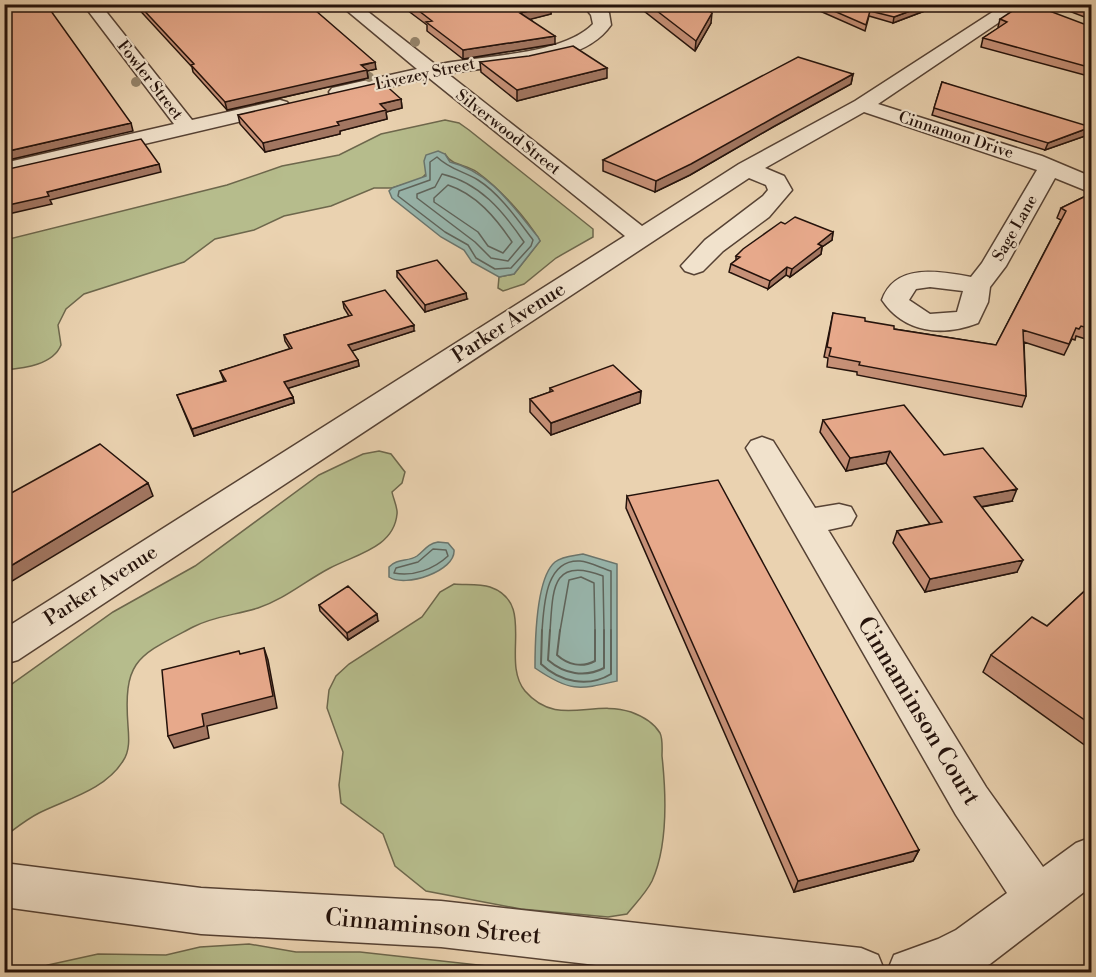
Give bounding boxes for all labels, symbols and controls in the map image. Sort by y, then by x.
street label: Fowler Street [113,36,188,124]
street label: Livezey Street [373,54,477,94]
street label: Silverwood Street [452,85,565,179]
street label: Cinnamon Drive [896,107,1016,163]
street label: Sage Lane [988,191,1042,265]
street label: Parker Avenue [448,277,570,369]
street label: Parker Avenue [40,540,162,632]
street label: Cinnaminson Court [850,611,986,811]
street label: Cinnaminson Street [324,903,543,951]

